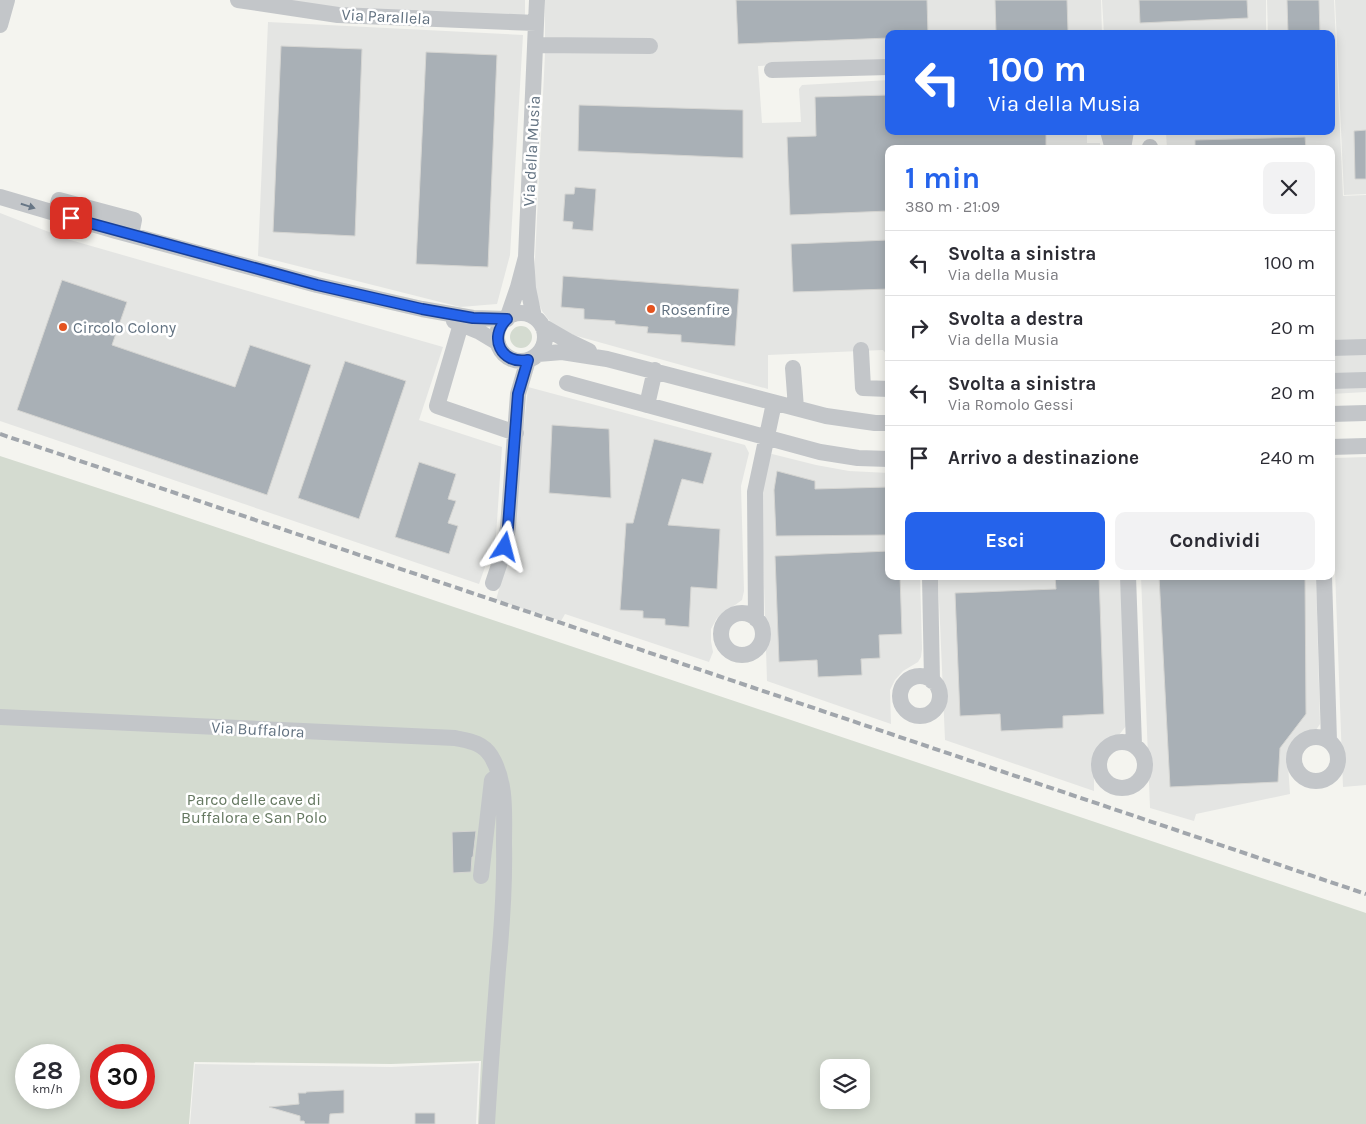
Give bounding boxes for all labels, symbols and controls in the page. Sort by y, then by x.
street label: Via Parallela [341,5,431,28]
text: 100 m [988,49,1087,90]
icon: left [905,50,970,115]
text: Via della Musia [988,91,1140,117]
street label: Via della Musia [519,95,544,207]
text: 1 min [905,160,980,196]
button: close [1263,162,1315,214]
pin [50,197,92,239]
text: 380 m · 21:09 [905,197,1000,216]
one-way arrow [20,202,35,210]
icon: arrive [57,204,85,232]
text: Svolta a sinistra [948,243,1096,265]
icon: left [905,249,933,277]
text: 100 m [1264,252,1315,274]
text: Via della Musia [948,265,1059,284]
place label: Rosenfire [661,300,730,319]
marker: Rosenfire [645,303,657,315]
text: Svolta a destra [948,308,1084,330]
icon: right [905,314,933,342]
text: 20 m [1270,317,1315,339]
place label: Circolo Colony [73,318,177,337]
marker: Circolo Colony [57,321,69,333]
text: Via della Musia [948,330,1059,349]
text: Svolta a sinistra [948,373,1096,395]
icon: left [905,379,933,407]
text: 20 m [1270,382,1315,404]
text: Via Romolo Gessi [948,395,1074,414]
icon: arrive [905,444,933,472]
text: Arrivo a destinazione [948,447,1139,469]
text: 240 m [1260,447,1315,469]
button: Esci [905,512,1105,570]
button: Condividi [1115,512,1315,570]
position arrow [478,520,530,572]
street label: Via Buffalora [211,718,305,741]
park label: Parco delle cave di Buffalora e San Polo [181,790,327,827]
speed limit sign: 30 [90,1044,155,1109]
text: 28 [32,1056,63,1085]
map controls [820,1059,870,1109]
button: layers [820,1059,870,1109]
text: km/h [32,1082,63,1096]

